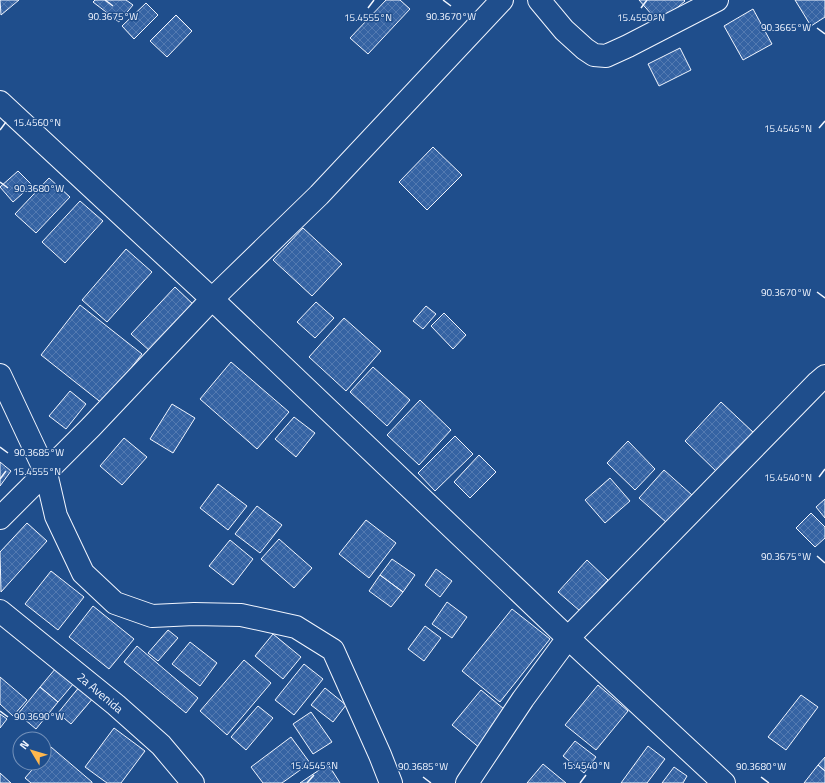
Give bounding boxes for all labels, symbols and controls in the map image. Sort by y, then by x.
text: 90.3675°W [88,9,138,24]
text: 90.3670°W [426,9,476,24]
text: 15.4555°N [344,10,392,25]
text: 15.4550°N [617,10,665,25]
text: 90.3665°W [761,20,811,35]
text: 15.4560°N [13,115,61,130]
text: 15.4545°N [764,121,812,136]
text: 90.3680°W [14,181,64,196]
text: 90.3670°W [761,285,811,300]
text: 90.3685°W [14,445,64,460]
text: 15.4555°N [13,464,61,479]
text: 15.4540°N [764,470,812,485]
text: 90.3675°W [761,549,811,564]
street label: 2a Avenida [73,668,128,718]
text: 90.3690°W [14,709,64,724]
north arrow [12,731,52,771]
text: N [15,737,33,753]
text: 15.4545°N [290,758,338,773]
text: 15.4540°N [562,758,610,773]
text: 90.3685°W [398,759,448,774]
text: 90.3680°W [736,759,786,774]

